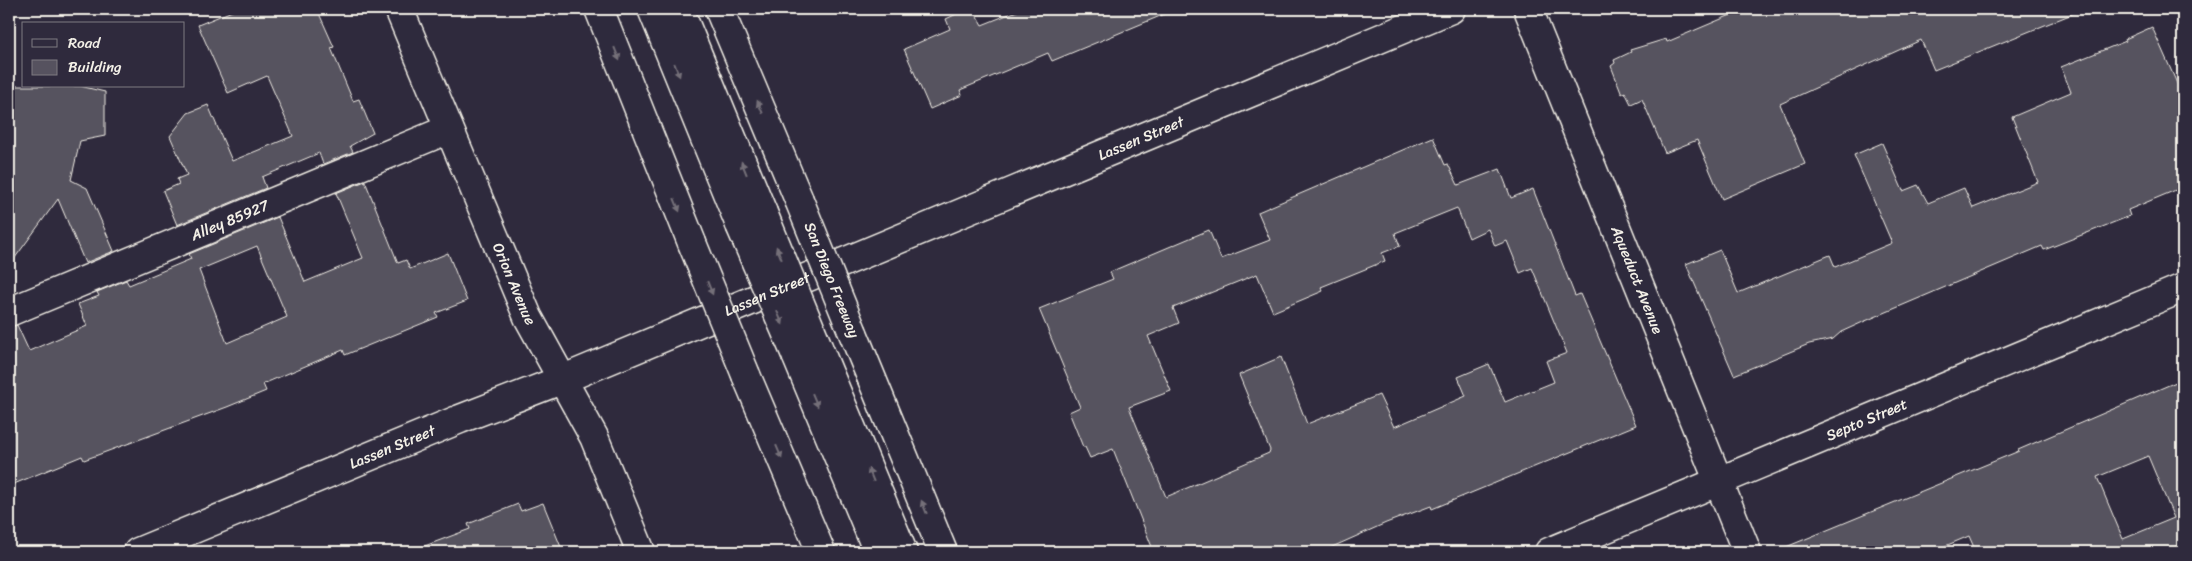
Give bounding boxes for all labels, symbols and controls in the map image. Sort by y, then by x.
legend [22,22,185,88]
text: Road [68,30,101,56]
one-way arrow [613,47,621,62]
text: Building [68,54,122,80]
one-way arrow [673,63,681,78]
one-way arrow [756,99,764,114]
street label: Lassen Street [1094,108,1189,168]
one-way arrow [740,160,747,175]
street label: Alley 85927 [186,192,274,248]
one-way arrow [673,198,681,213]
street label: San Diego Freeway [797,218,867,342]
street label: Aqueduct Avenue [1603,221,1671,338]
street label: Orion Avenue [485,238,543,330]
one-way arrow [775,246,783,260]
street label: Lassen Street [720,264,815,324]
one-way arrow [707,281,715,295]
one-way arrow [776,311,784,325]
street label: Septo Street [1822,391,1912,448]
one-way arrow [811,393,819,407]
street label: Lassen Street [345,417,440,476]
one-way arrow [775,445,783,459]
one-way arrow [867,467,875,482]
one-way arrow [920,500,928,514]

